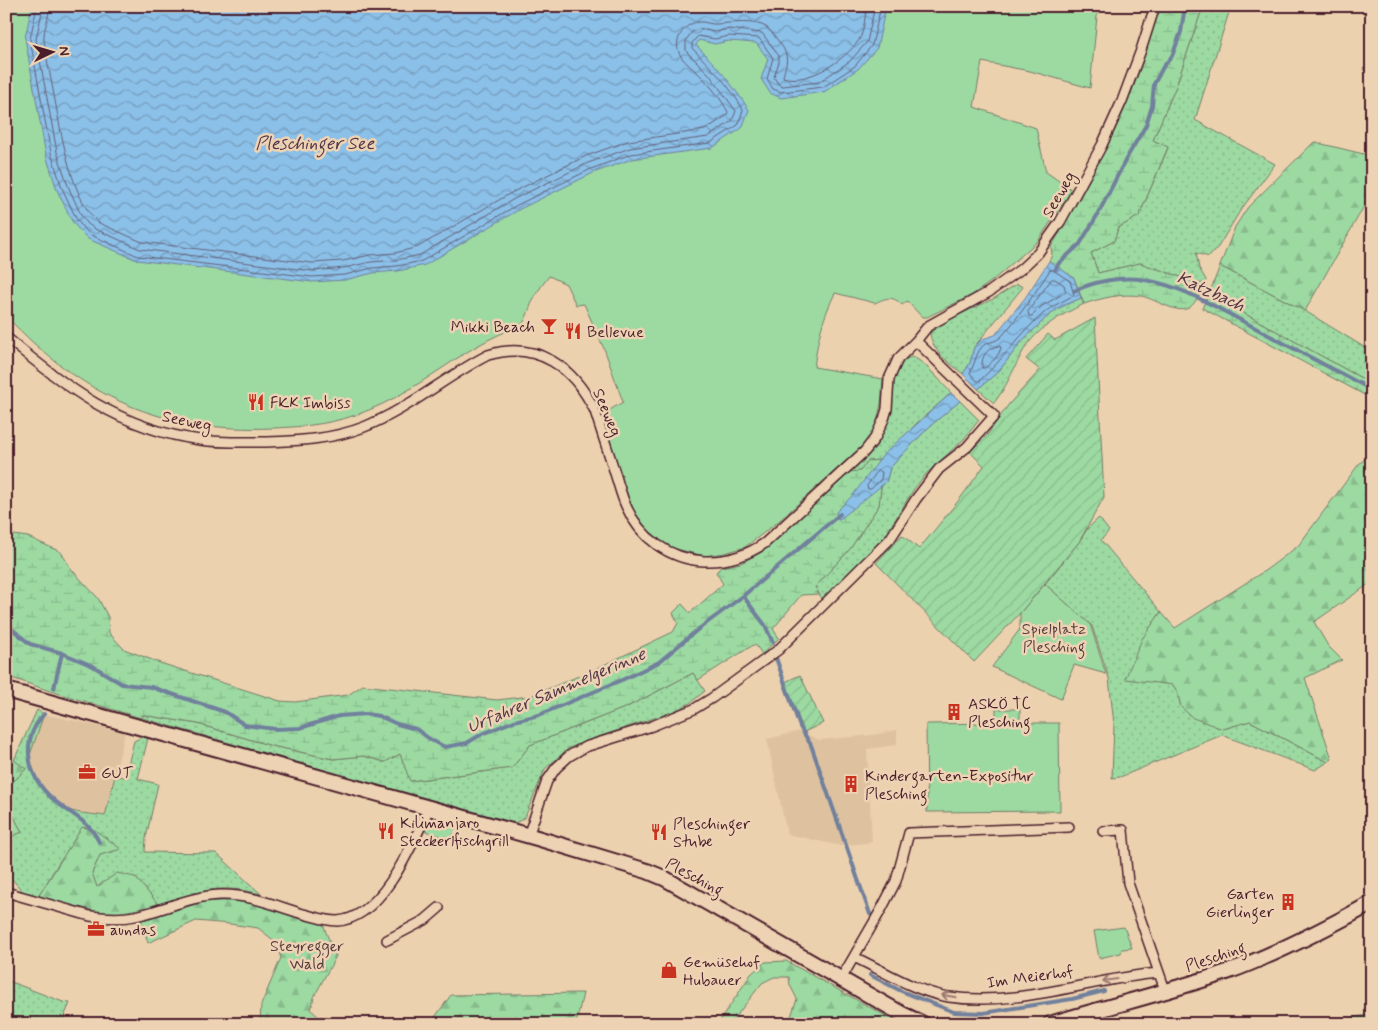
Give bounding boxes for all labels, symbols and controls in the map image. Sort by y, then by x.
north arrow [28,28,78,78]
text: N [55,46,73,56]
water label: Pleschinger See [256,132,376,158]
street label: Seeweg [1038,168,1082,222]
water label: Katzbach [1173,266,1249,318]
bar icon: Mikki Beach [539,316,559,336]
place label: Mikki Beach [451,317,535,338]
restaurant icon: Bellevue [563,321,583,341]
place label: Bellevue [587,322,644,343]
street label: Seeweg [586,385,626,440]
restaurant icon: FKK Imbiss [246,392,266,412]
place label: FKK Imbiss [270,393,351,414]
street label: Seeweg [160,406,213,438]
park label: Spielplatz Plesching [1022,619,1086,659]
water label: Urfahrer Sammelgerinne [463,642,650,740]
place label: ASKÖ TC Plesching [968,694,1031,734]
building icon: ASKÖ TC Plesching [944,702,964,722]
office icon: GUT [77,762,97,782]
place label: GUT [101,763,134,784]
place label: Kindergarten-Expositur Plesching [865,766,1034,806]
building icon: Kindergarten-Expositur Plesching [841,774,861,794]
place label: Kilimanjaro Steckerlfischgrill [400,813,509,852]
place label: Pleschinger Stube [673,814,751,853]
restaurant icon: Kilimanjaro Steckerlfischgrill [376,821,396,841]
restaurant icon: Pleschinger Stube [649,822,669,842]
street label: Plesching [661,853,727,902]
place label: Garten Gierlinger [1206,884,1275,924]
building icon: Garten Gierlinger [1278,892,1298,912]
office icon: aundas [86,919,106,939]
place label: aundas [110,920,156,941]
park label: Steyregger Wald [270,936,344,975]
street label: Plesching [1183,937,1249,978]
place label: Gemüsehof Hubauer [683,952,760,991]
shop icon: Gemüsehof Hubauer [659,960,679,980]
street label: Im Meierhof [986,961,1075,994]
one-way arrow [1102,975,1118,985]
one-way arrow [942,991,958,1001]

